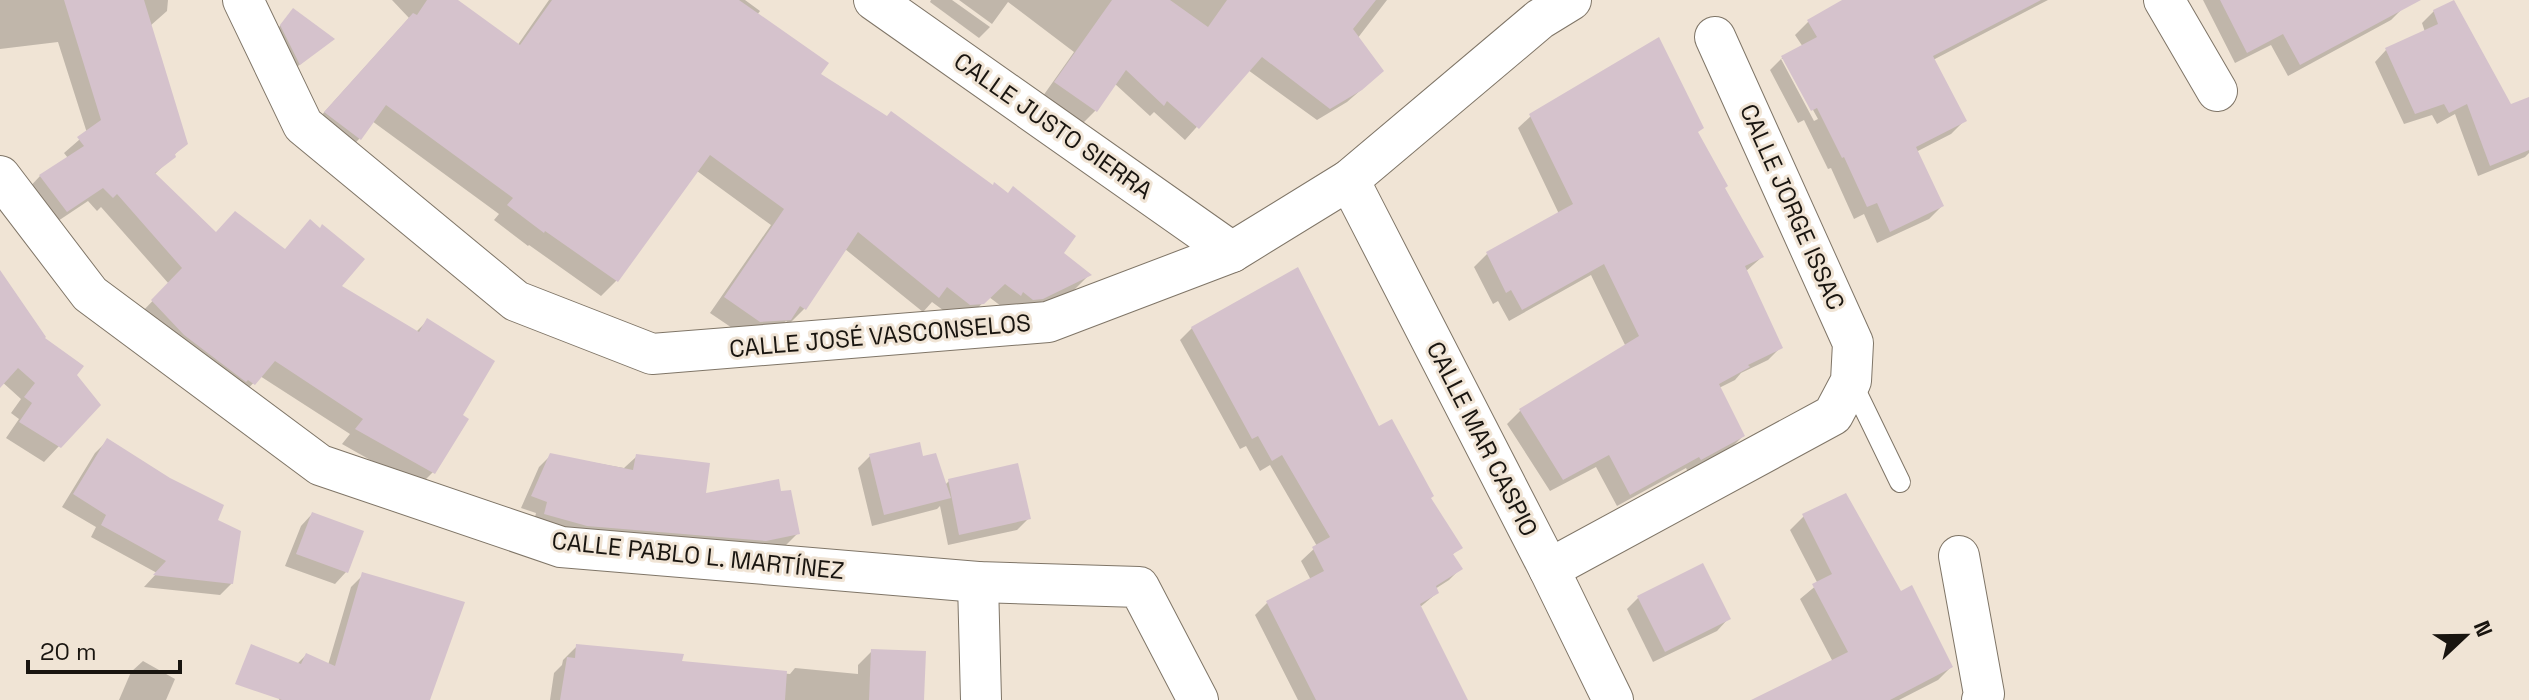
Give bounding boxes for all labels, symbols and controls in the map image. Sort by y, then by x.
street label: CALLE JUSTO SIERRA [948,45,1159,206]
street label: CALLE JORGE ISSAC [1733,99,1852,315]
street label: CALLE JOSÉ VASCONSELOS [728,307,1032,364]
street label: CALLE MAR CASPIO [1420,336,1545,542]
street label: CALLE PABLO L. MARTÍNEZ [550,525,846,586]
north arrow [2425,596,2505,676]
text: N [2468,616,2499,641]
scale bar [28,624,180,674]
text: 20 m [40,636,97,667]

